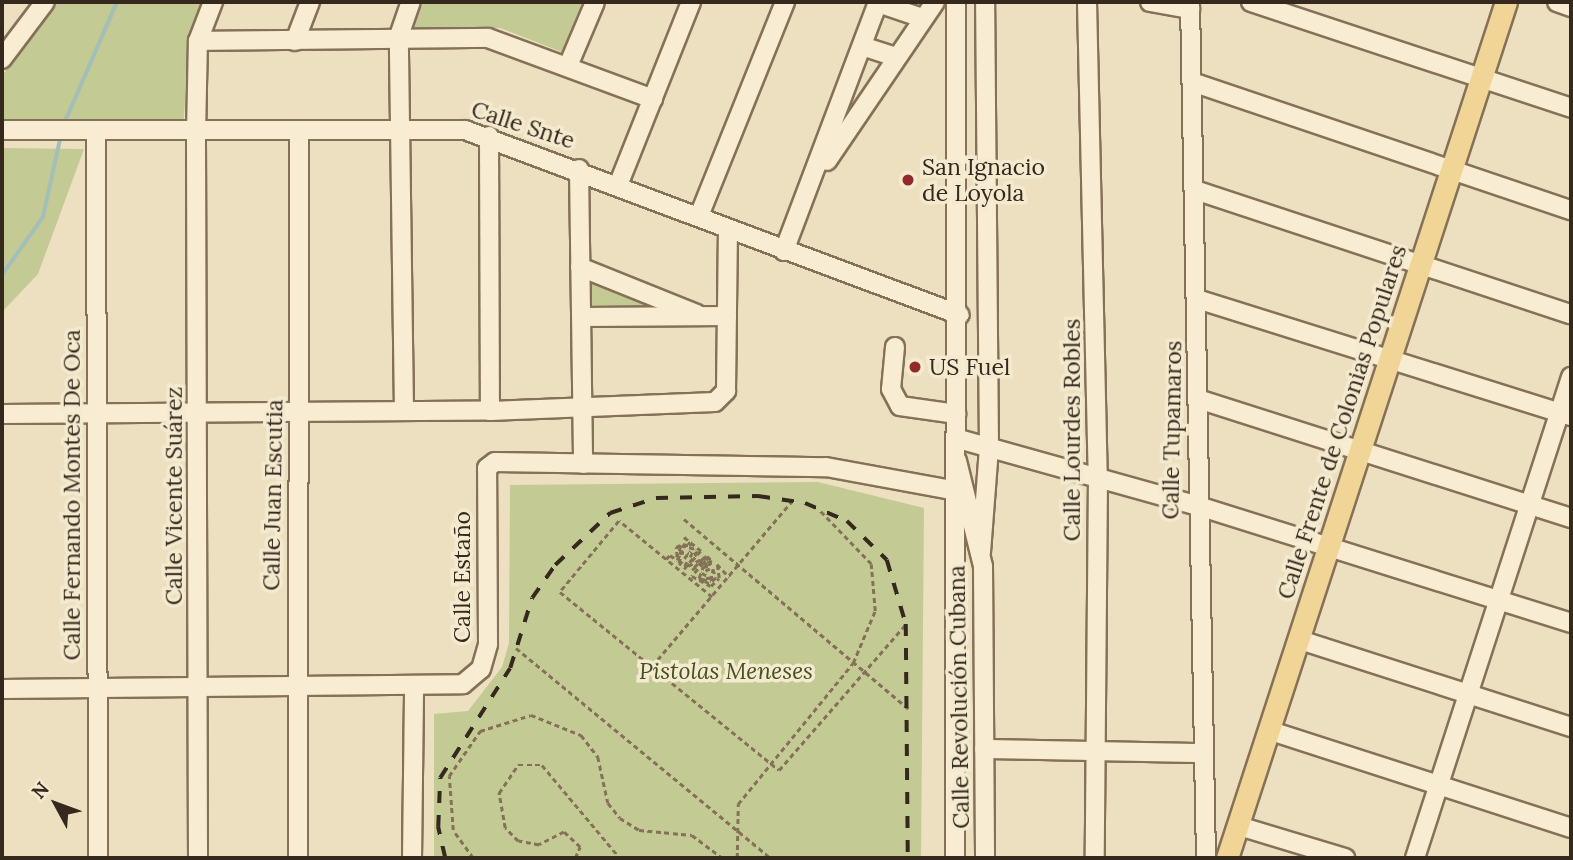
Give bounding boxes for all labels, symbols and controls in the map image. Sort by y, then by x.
street label: Calle Snte [468,95,578,155]
place label: San Ignacio de Loyola [922,153,1045,207]
marker: San Ignacio de Loyola [900,172,916,188]
street label: Calle Frente de Colonias Populares [1272,241,1412,603]
street label: Calle Lourdes Robles [1058,319,1086,541]
street label: Calle Fernando Montes De Oca [58,330,86,660]
street label: Calle Tupamaros [1157,340,1187,520]
place label: US Fuel [929,353,1010,381]
marker: US Fuel [907,359,923,375]
street label: Calle Vicente Suárez [160,387,188,605]
street label: Calle Juan Escutia [258,399,288,591]
street label: Calle Estaño [448,511,476,643]
street label: Calle Revolución Cubana [943,565,975,829]
park label: Pistolas Meneses [639,657,813,685]
north arrow [21,769,91,839]
text: N [26,777,54,804]

